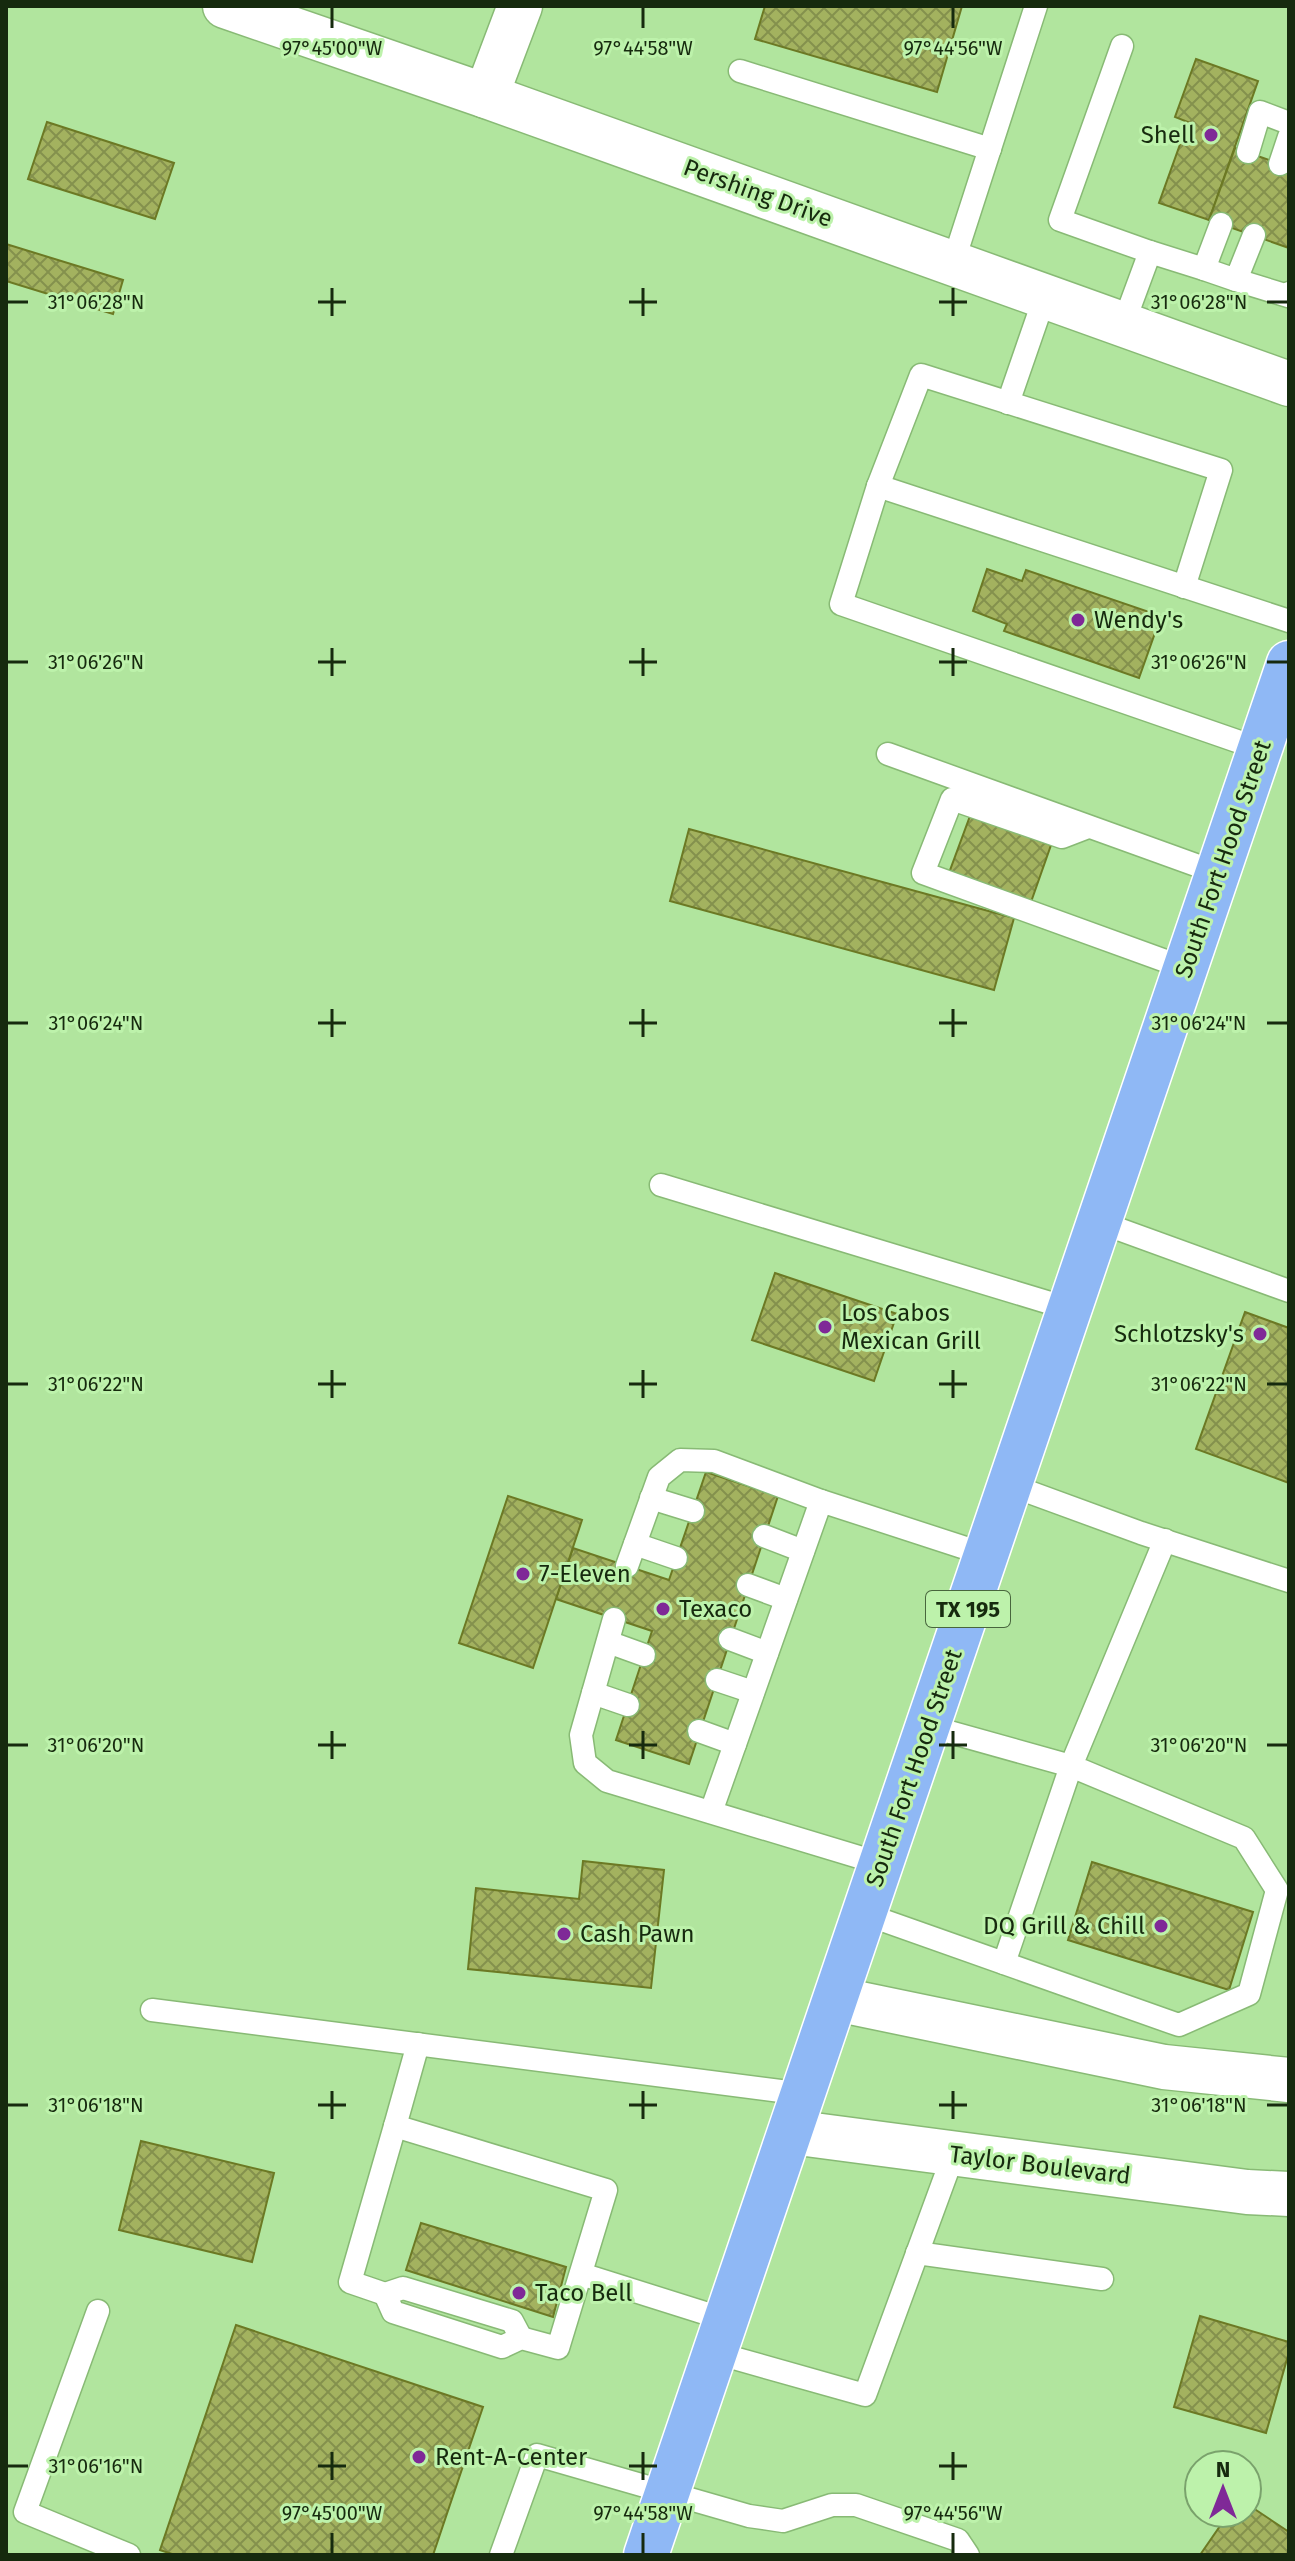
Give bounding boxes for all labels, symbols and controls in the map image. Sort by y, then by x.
text: 97°45'00"W [282,36,383,60]
text: 97°44'58"W [593,36,693,60]
text: 97°44'56"W [903,36,1003,60]
place label: Shell [1141,121,1195,149]
marker: Shell [1202,126,1220,144]
street label: Pershing Drive [680,153,836,233]
text: 31°06'28"N [48,290,144,314]
text: 31°06'28"N [1151,290,1247,314]
place label: Wendy's [1094,606,1183,634]
marker: Wendy's [1069,611,1087,629]
text: 31°06'26"N [48,650,144,674]
text: 31°06'26"N [1151,650,1247,674]
street label: South Fort Hood Street [1169,736,1277,982]
text: 31°06'24"N [48,1011,144,1035]
text: 31°06'24"N [1151,1011,1247,1035]
place label: Los Cabos Mexican Grill [841,1299,981,1355]
marker: Los Cabos Mexican Grill [816,1318,834,1336]
place label: Schlotzsky's [1114,1320,1244,1348]
marker: Schlotzsky's [1251,1325,1269,1343]
text: 31°06'22"N [48,1372,144,1396]
text: 31°06'22"N [1151,1372,1247,1396]
place label: 7-Eleven [539,1560,631,1588]
marker: 7-Eleven [514,1565,532,1583]
road number: TX 195 [926,1591,1010,1627]
place label: Texaco [679,1595,752,1623]
marker: Texaco [654,1600,672,1618]
street label: South Fort Hood Street [860,1645,968,1891]
text: 31°06'20"N [48,1733,144,1757]
text: 31°06'20"N [1151,1733,1247,1757]
place label: DQ Grill & Chill [983,1912,1145,1940]
marker: DQ Grill & Chill [1152,1917,1170,1935]
place label: Cash Pawn [580,1920,694,1948]
marker: Cash Pawn [555,1925,573,1943]
text: 31°06'18"N [48,2093,144,2117]
text: 31°06'18"N [1151,2093,1247,2117]
street label: Taylor Boulevard [948,2140,1132,2190]
place label: Taco Bell [535,2279,632,2307]
marker: Taco Bell [510,2284,528,2302]
place label: Rent-A-Center [435,2443,588,2471]
marker: Rent-A-Center [410,2448,428,2466]
north arrow [1183,2449,1263,2529]
text: 31°06'16"N [49,2454,143,2478]
text: N [1216,2456,1230,2483]
text: 97°45'00"W [282,2501,383,2525]
text: 97°44'58"W [593,2501,693,2525]
text: 97°44'56"W [903,2501,1003,2525]

